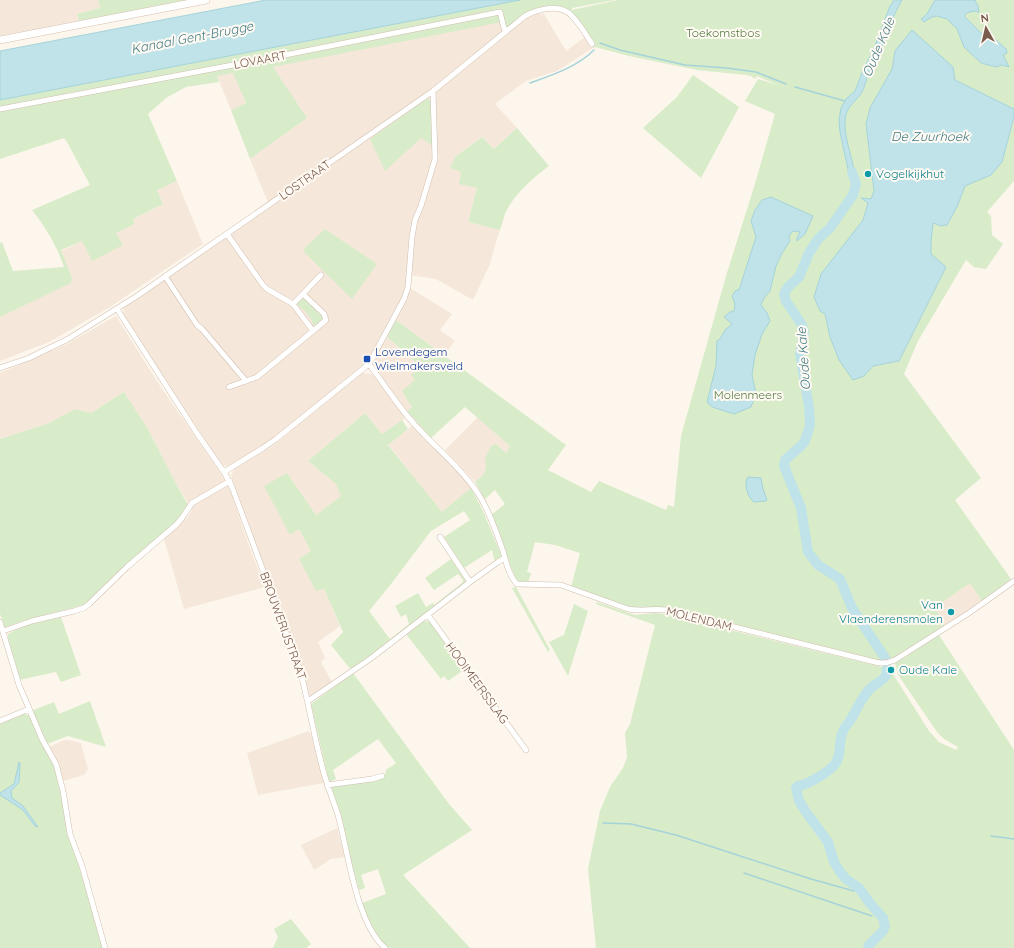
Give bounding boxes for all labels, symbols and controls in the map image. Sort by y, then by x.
north arrow [966,8,1006,48]
text: N [980,11,990,26]
water label: Oude Kale [858,14,898,79]
water label: Kanaal Gent-Brugge [130,17,255,57]
park label: Toekomstbos [686,25,760,40]
street label: LOVAART [232,47,288,72]
water label: De Zuurhoek [891,128,970,144]
street label: LOSTRAAT [276,156,333,203]
place label: Vogelkijkhut [876,166,944,181]
marker: Vogelkijkhut [863,169,873,179]
water label: Oude Kale [793,326,813,391]
place label: Lovendegem Wielmakersveld [375,344,463,373]
marker: Lovendegem Wielmakersveld [362,354,372,364]
park label: Molenmeers [714,387,783,402]
street label: BROUWERIJSTRAAT [257,570,310,682]
place label: Van Vlaenderensmolen [839,597,943,626]
street label: MOLENDAM [665,603,734,634]
marker: Van Vlaenderensmolen [946,607,956,617]
street label: HOOIMEERSSLAG [443,639,512,727]
place label: Oude Kale [899,662,957,677]
marker: Oude Kale [886,665,896,675]

